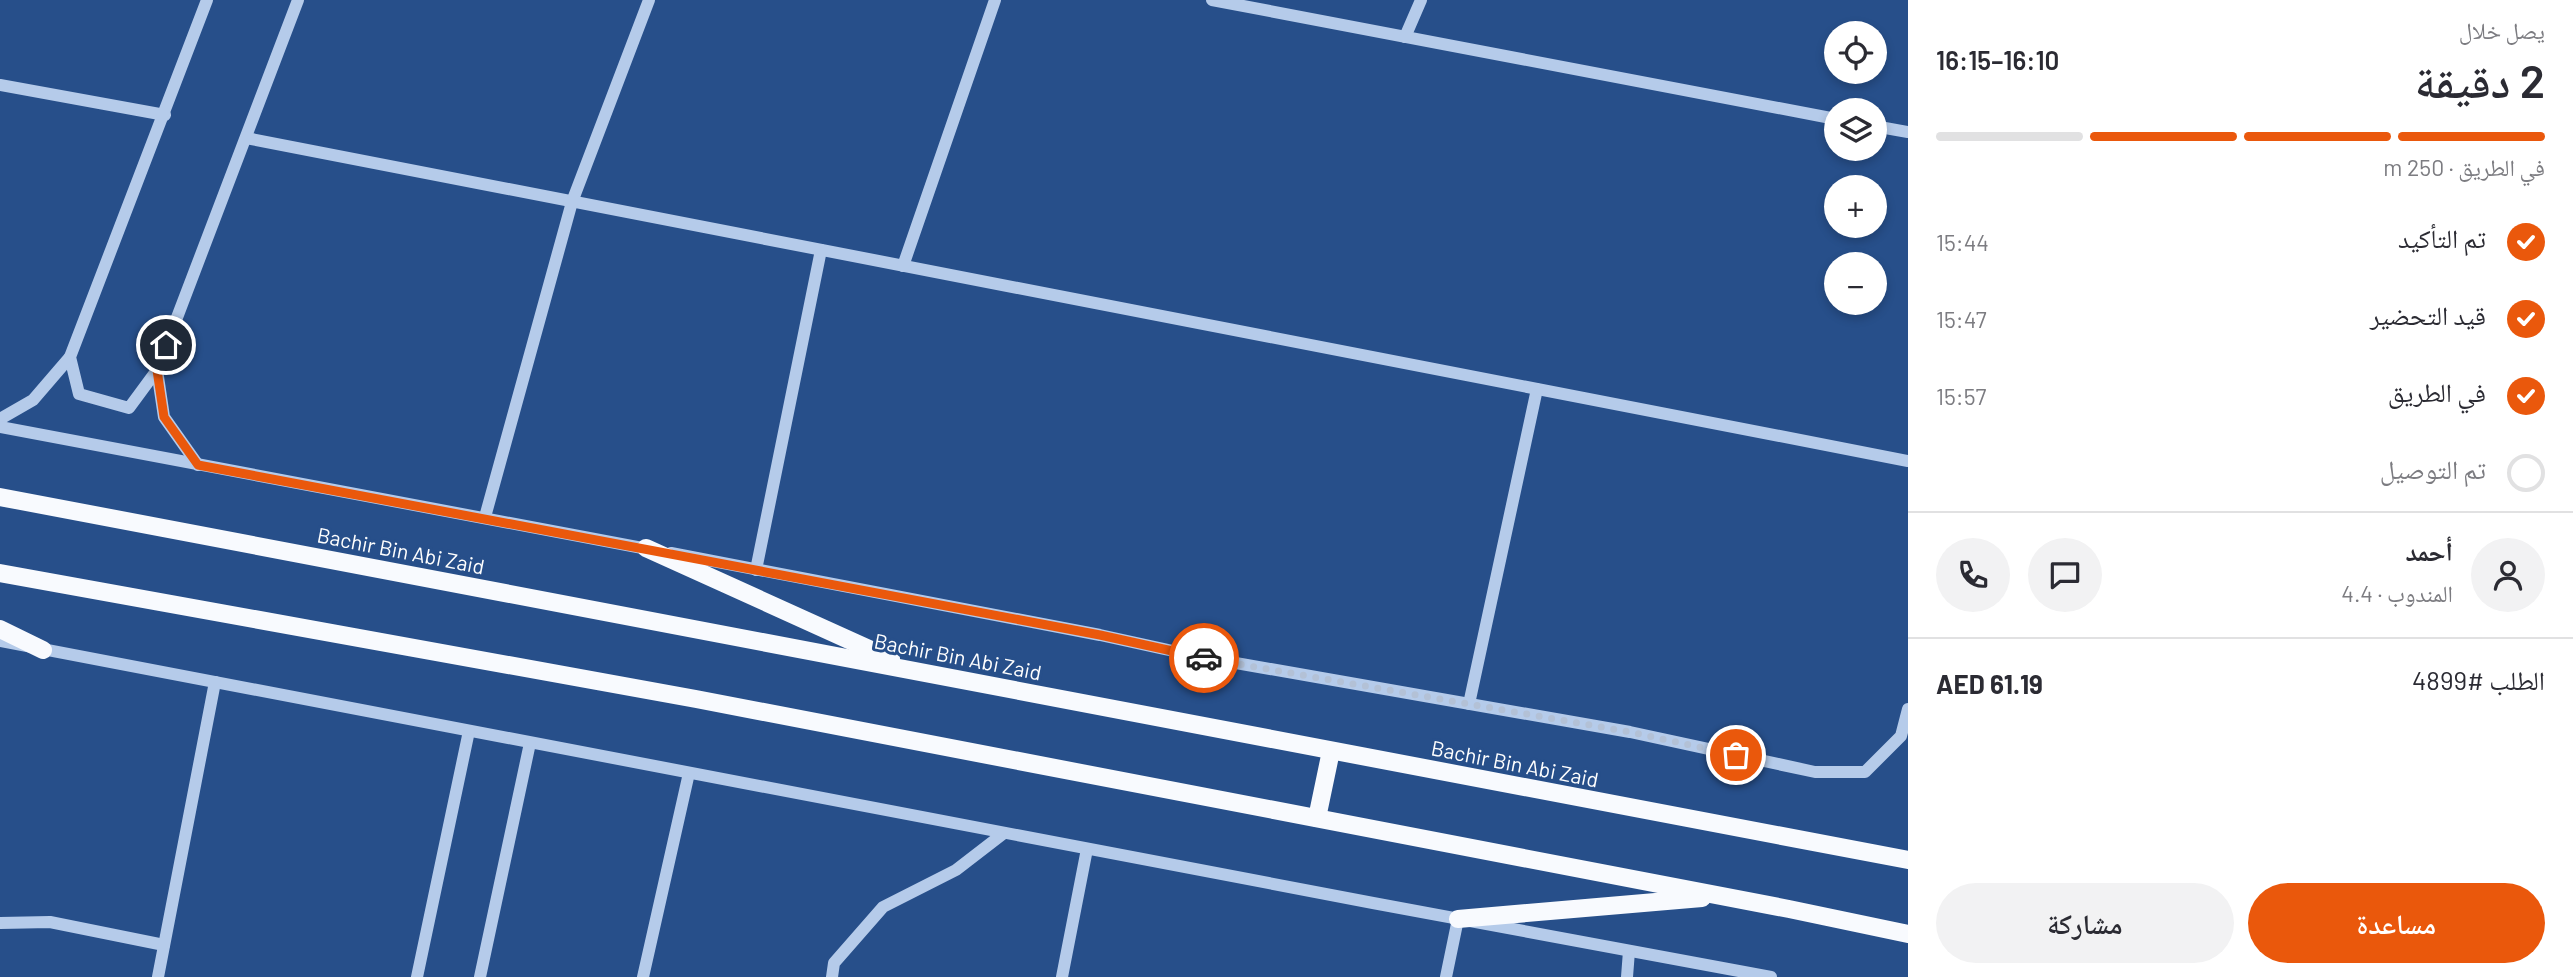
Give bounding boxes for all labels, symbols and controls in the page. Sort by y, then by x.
text: يصل خلال [2459,16,2545,44]
map controls [1824,21,1887,315]
button: locate [1824,21,1887,84]
text: 16:10–16:15 [1936,44,2059,75]
text: 2 دقيقة [2415,52,2545,107]
button: layers [1824,98,1887,161]
text: في الطريق · 250 m [2383,153,2545,181]
button: + [1824,175,1887,238]
text: تم التأكيد [2398,222,2486,253]
icon: check [2507,223,2545,261]
text: 15:44 [1936,228,1989,256]
button: − [1824,252,1887,315]
text: قيد التحضير [2370,299,2486,330]
icon: check [2507,300,2545,338]
text: 15:47 [1936,305,1987,333]
pin [136,315,196,375]
icon: home [147,326,185,364]
text: في الطريق [2388,376,2486,407]
icon: check [2507,377,2545,415]
text: 15:57 [1936,382,1986,410]
text: تم التوصيل [2380,453,2486,484]
street label: Bachir Bin Abi Zaid [315,522,487,578]
text: أحمد [2405,535,2453,566]
button: phone [1936,538,2010,612]
button: chat [2028,538,2102,612]
button: person [2471,538,2545,612]
text: المندوب · 4.4 [2341,579,2453,607]
courier [1169,623,1239,693]
street label: Bachir Bin Abi Zaid [872,628,1044,684]
icon: car [1185,639,1223,677]
text: الطلب #4899 [2412,664,2545,695]
text: AED 61.19 [1936,668,2043,699]
pin [1706,725,1766,785]
street label: Bachir Bin Abi Zaid [1429,735,1601,791]
icon: bag [1717,736,1755,774]
button: مشاركة [1936,883,2234,963]
button: مساعدة [2248,883,2545,963]

